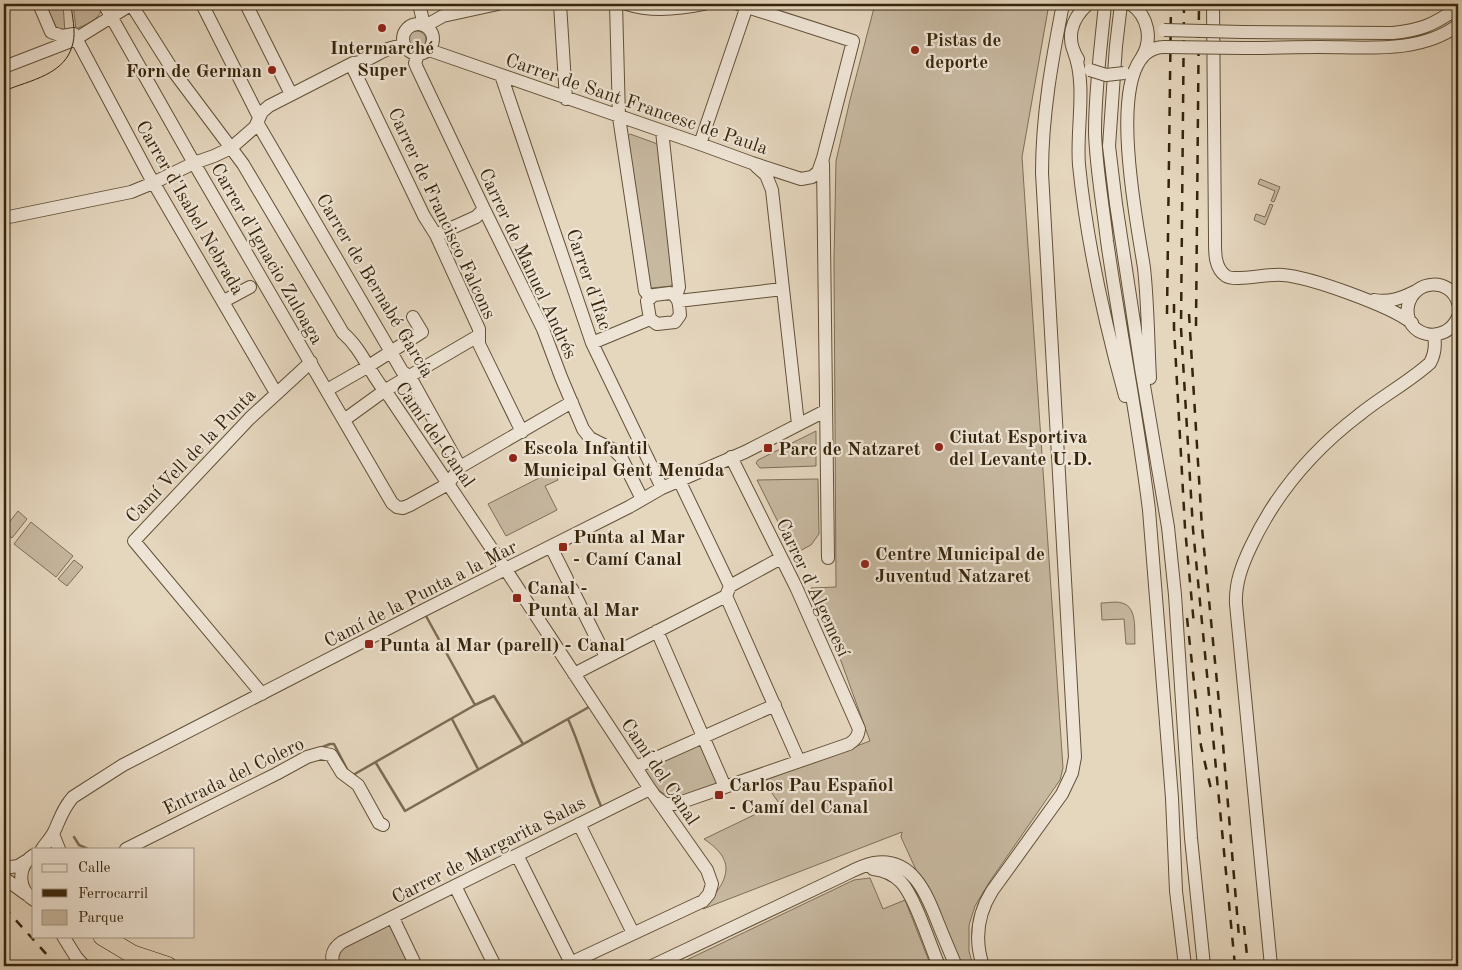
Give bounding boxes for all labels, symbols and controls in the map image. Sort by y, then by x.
marker: Intermarché Super [376,22,388,34]
place label: Pistas de deporte [925,32,1001,73]
place label: Intermarché Super [330,40,434,81]
marker: Pistas de deporte [909,44,921,56]
street label: Carrer de Sant Francesc de Paula [503,51,770,160]
place label: Forn de German [126,63,262,82]
marker: Forn de German [266,64,278,76]
street label: Carrer de Francisco Falcons [383,105,498,323]
street label: Carrer d'Isabel Nebrada [131,118,247,299]
street label: Carrer d'Ignacio Zuloaga [206,160,326,349]
street label: Carrer de Manuel Andrés [474,166,579,362]
street label: Carrer de Bernabé García [312,191,436,382]
street label: Carrer d'Ifac [561,227,614,333]
street label: Camí del Canal [391,379,477,492]
street label: Camí Vell de la Punta [123,386,261,527]
place label: Ciutat Esportiva del Levante U.D. [949,429,1092,470]
place label: Escola Infantil Municipal Gent Menuda [523,440,725,481]
place label: Parc de Natzaret [778,441,921,460]
marker: Ciutat Esportiva del Levante U.D. [933,441,945,453]
marker: Parc de Natzaret [762,442,774,454]
marker: Escola Infantil Municipal Gent Menuda [507,452,519,464]
street label: Carrer d'Algemesí [771,516,852,661]
place label: Punta al Mar - Camí Canal [573,529,685,570]
street label: Camí de la Punta a la Mar [322,538,521,652]
marker: Punta al Mar - Camí Canal [557,541,569,553]
place label: Centre Municipal de Juventud Natzaret [875,546,1045,587]
marker: Centre Municipal de Juventud Natzaret [859,558,871,570]
place label: Canal - Punta al Mar [527,580,639,621]
marker: Canal - Punta al Mar [511,592,523,604]
place label: Punta al Mar (parell) - Canal [379,637,625,656]
marker: Punta al Mar (parell) - Canal [363,638,375,650]
street label: Camí del Canal [616,716,701,829]
street label: Entrada del Colero [161,735,308,820]
place label: Carlos Pau Español - Camí del Canal [729,777,894,818]
marker: Carlos Pau Español - Camí del Canal [713,789,725,801]
street label: Carrer de Margarita Salas [389,794,589,908]
legend [32,848,195,938]
text: Calle [78,861,111,876]
text: Ferrocarril [78,887,148,902]
text: Parque [78,911,124,926]

